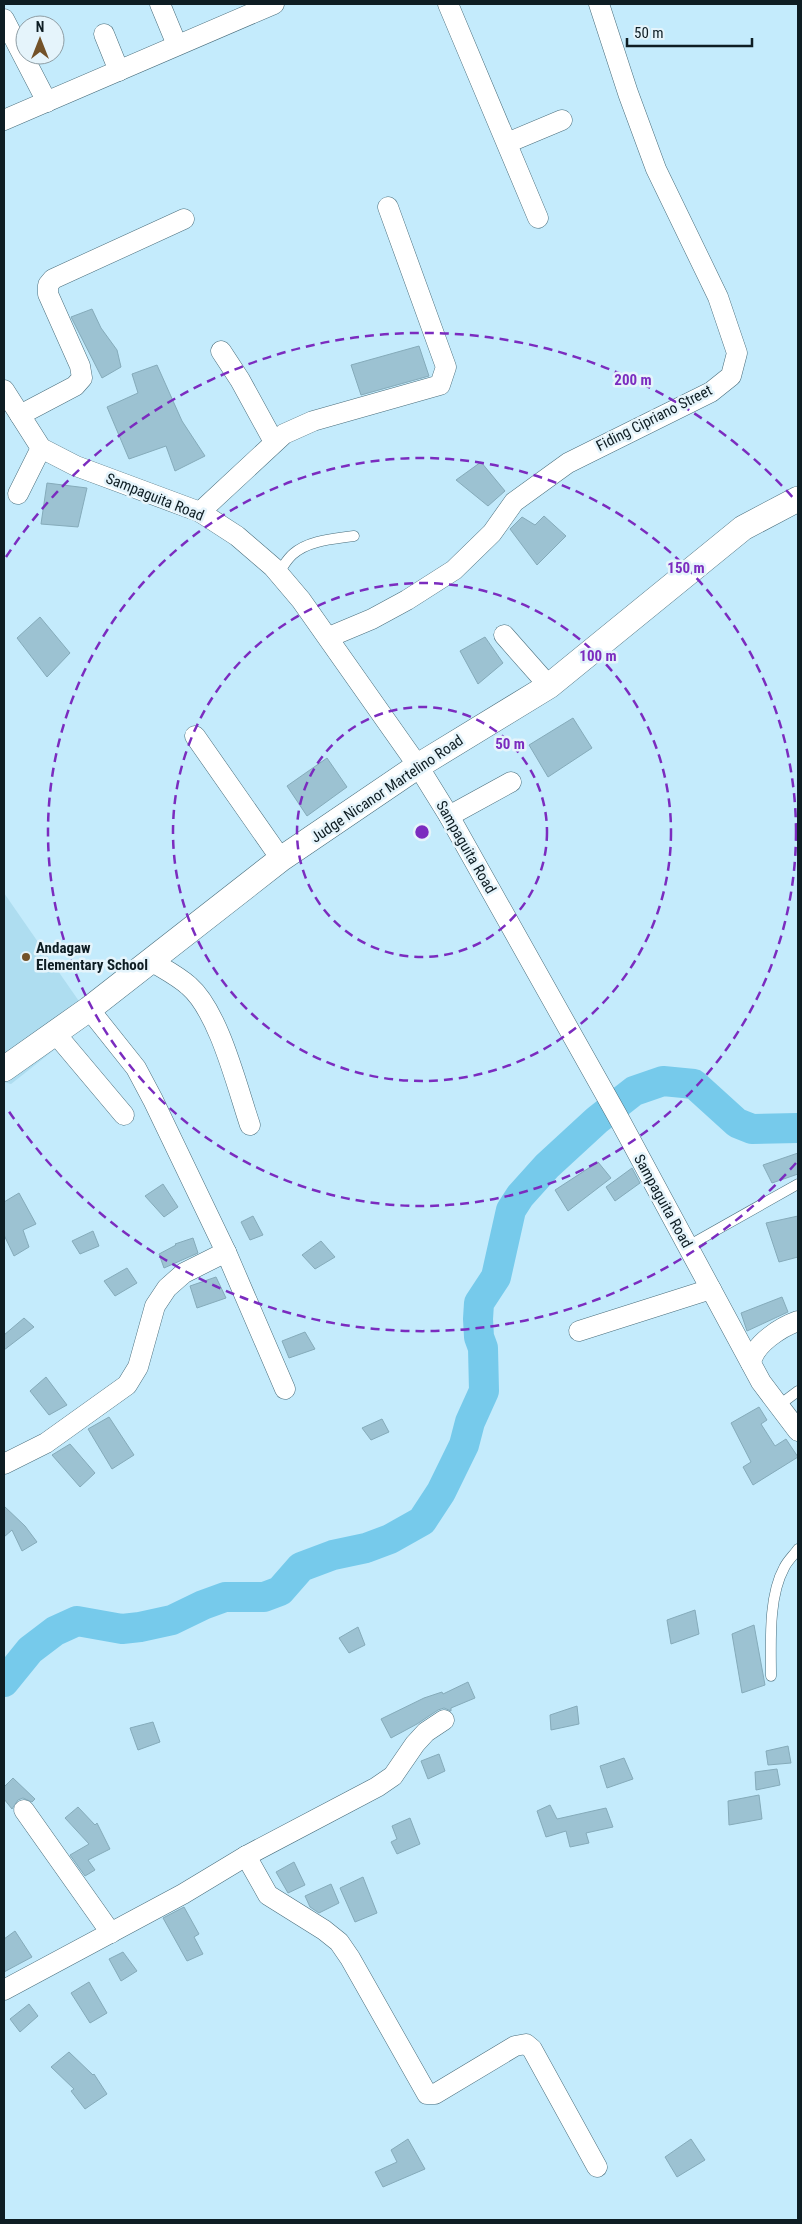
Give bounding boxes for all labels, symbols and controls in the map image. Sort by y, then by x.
north arrow [15,15,65,65]
scale bar [627,15,752,47]
text: N [36,19,44,35]
text: 50 m [634,24,664,42]
text: 200 m [614,371,652,389]
street label: Fiding Cipriano Street [593,381,715,455]
street label: Sampaguita Road [103,469,207,525]
text: 150 m [667,559,705,577]
text: 100 m [579,647,617,665]
street label: Judge Nicanor Martelino Road [308,731,466,847]
text: 50 m [495,735,525,753]
street label: Sampaguita Road [432,797,500,897]
centre of rings [413,823,431,841]
place label: Andagaw Elementary School [36,939,148,974]
marker: Andagaw Elementary School [20,951,32,963]
street label: Sampaguita Road [630,1151,696,1251]

